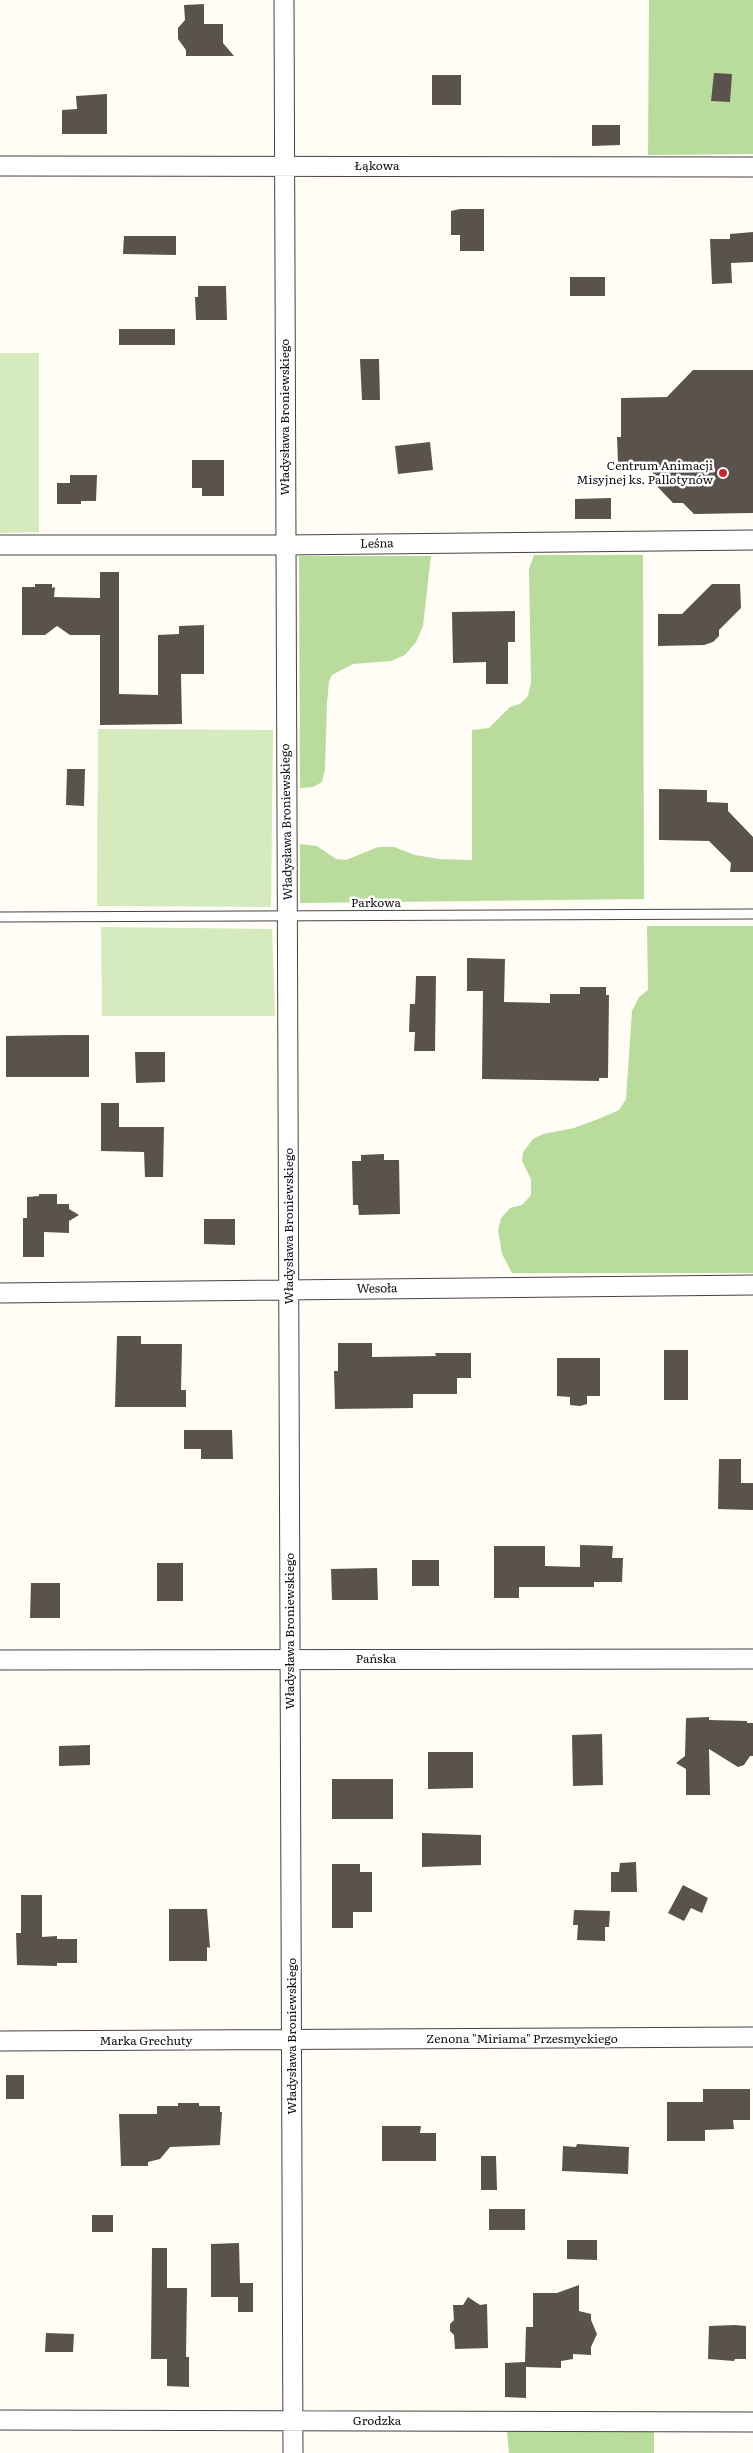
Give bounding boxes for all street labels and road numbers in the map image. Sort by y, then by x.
street label: Łąkowa [355,159,399,173]
street label: Władysława Broniewskiego [278,339,292,495]
street label: Leśna [360,537,394,551]
street label: Władysława Broniewskiego [278,744,296,900]
street label: Parkowa [351,896,401,910]
street label: Władysława Broniewskiego [282,1148,296,1304]
street label: Wesoła [356,1281,398,1297]
street label: Władysława Broniewskiego [283,1553,297,1709]
street label: Pańska [356,1652,396,1666]
street label: Władysława Broniewskiego [285,1958,299,2114]
street label: Zenona "Miriama" Przesmyckiego [426,2032,618,2046]
street label: Marka Grechuty [99,2034,193,2048]
street label: Grodzka [353,2414,401,2428]

